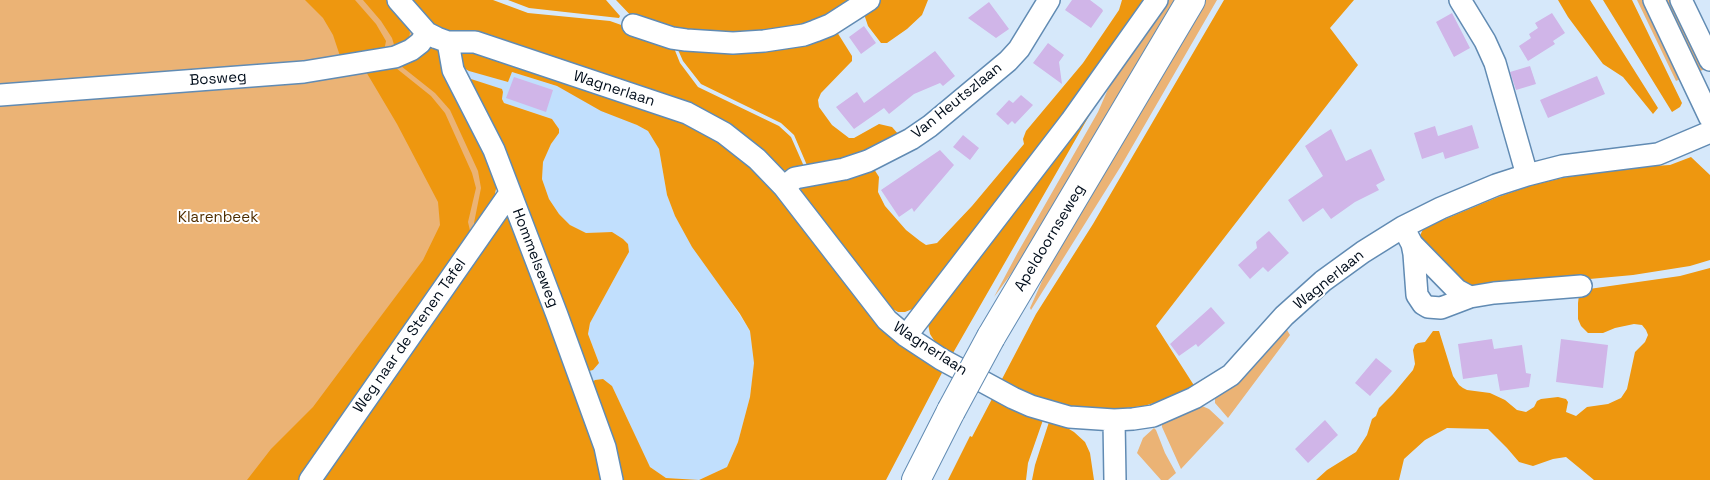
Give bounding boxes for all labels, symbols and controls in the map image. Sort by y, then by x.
street label: Van Heutszlaan [908,59,1006,143]
street label: Wagnerlaan [571,67,657,111]
street label: Bosweg [189,68,247,90]
street label: Apeldoornseweg [1011,181,1089,295]
street label: Hommelseweg [508,206,562,310]
park label: Klarenbeek [178,209,258,227]
street label: Wagnerlaan [1290,246,1368,314]
street label: Weg naar de Stenen Tafel [350,255,470,417]
street label: Wagnerlaan [890,318,970,380]

